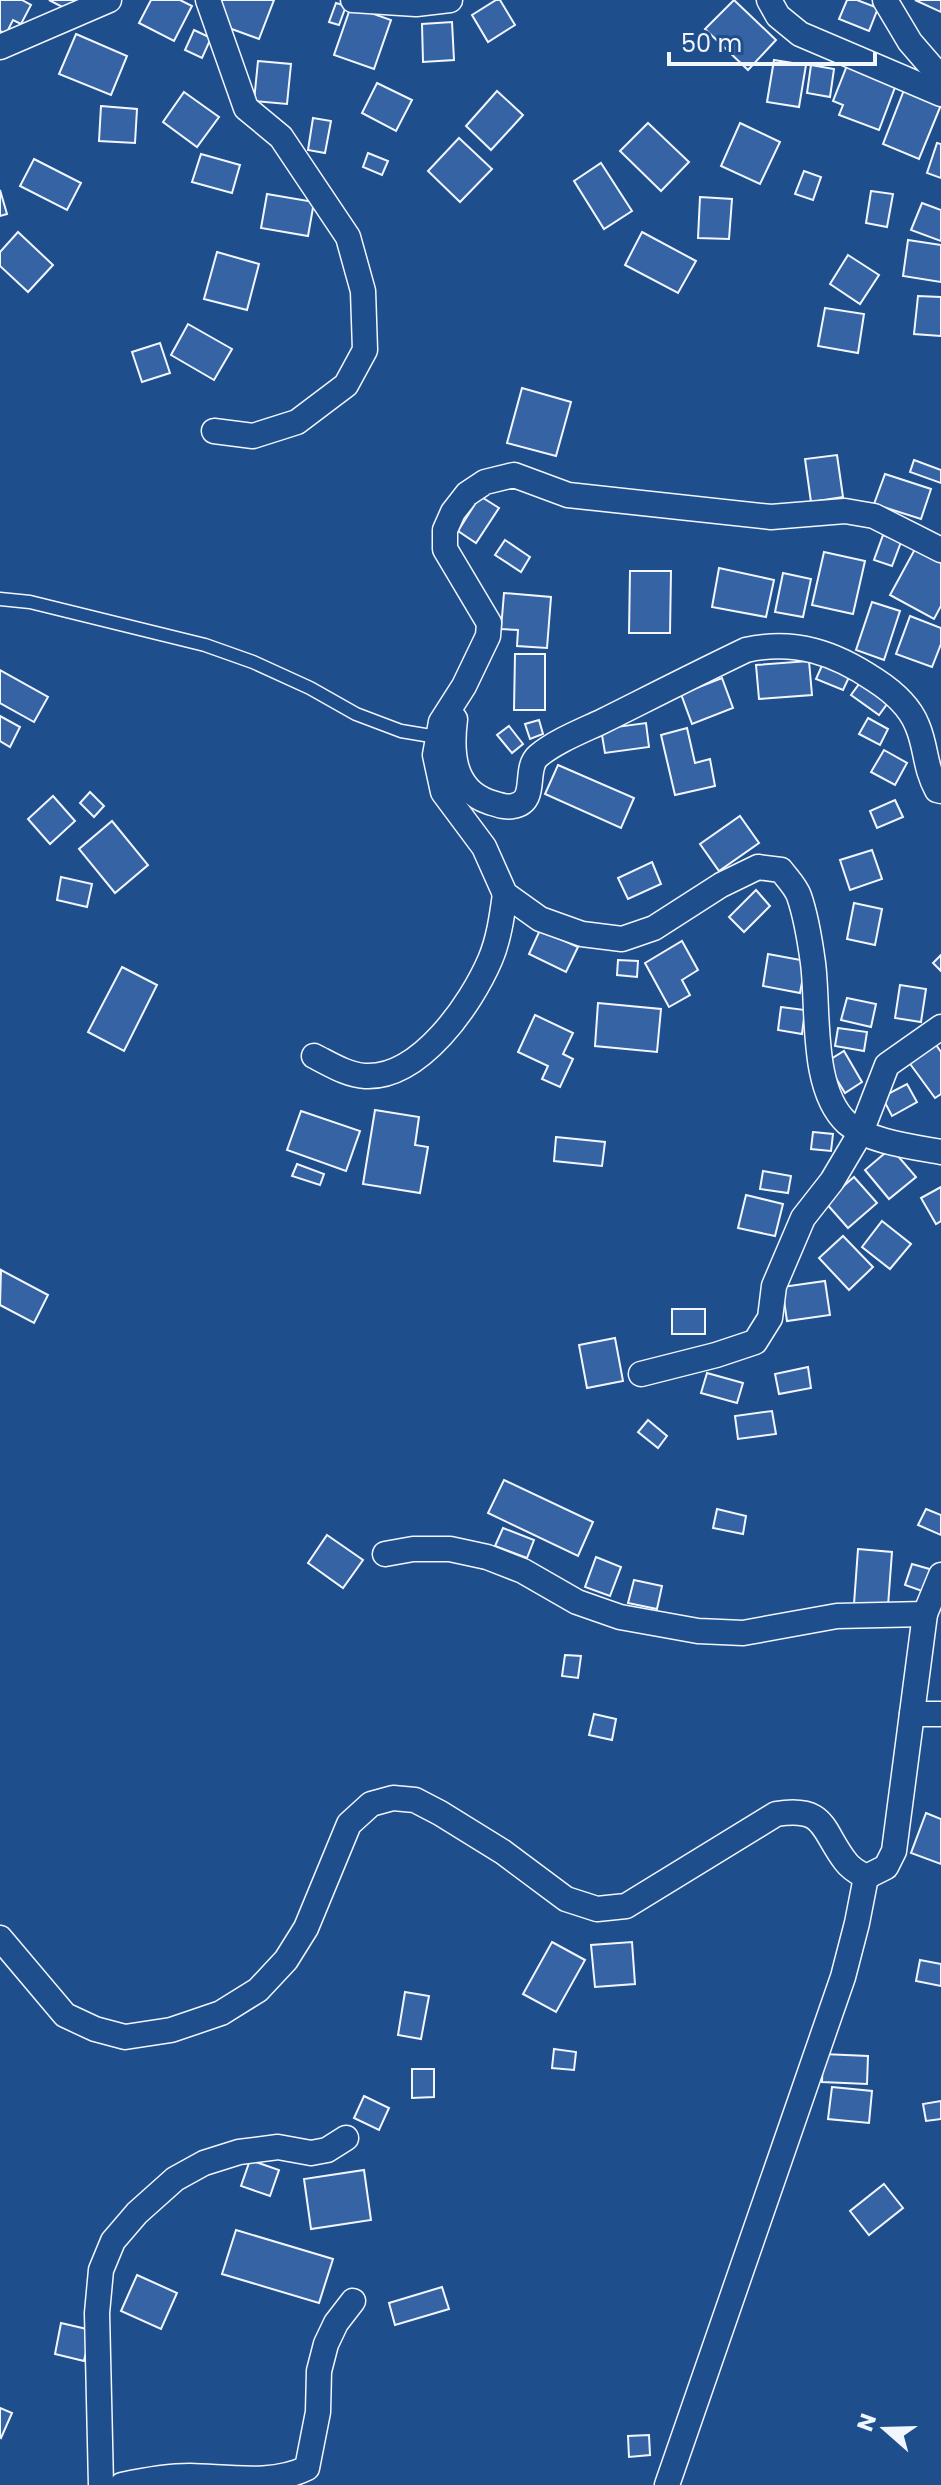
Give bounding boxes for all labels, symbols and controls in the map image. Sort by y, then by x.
scale bar [669,16,875,66]
text: 50 m [681,27,742,60]
north arrow [845,2389,925,2469]
text: N [849,2409,884,2435]

